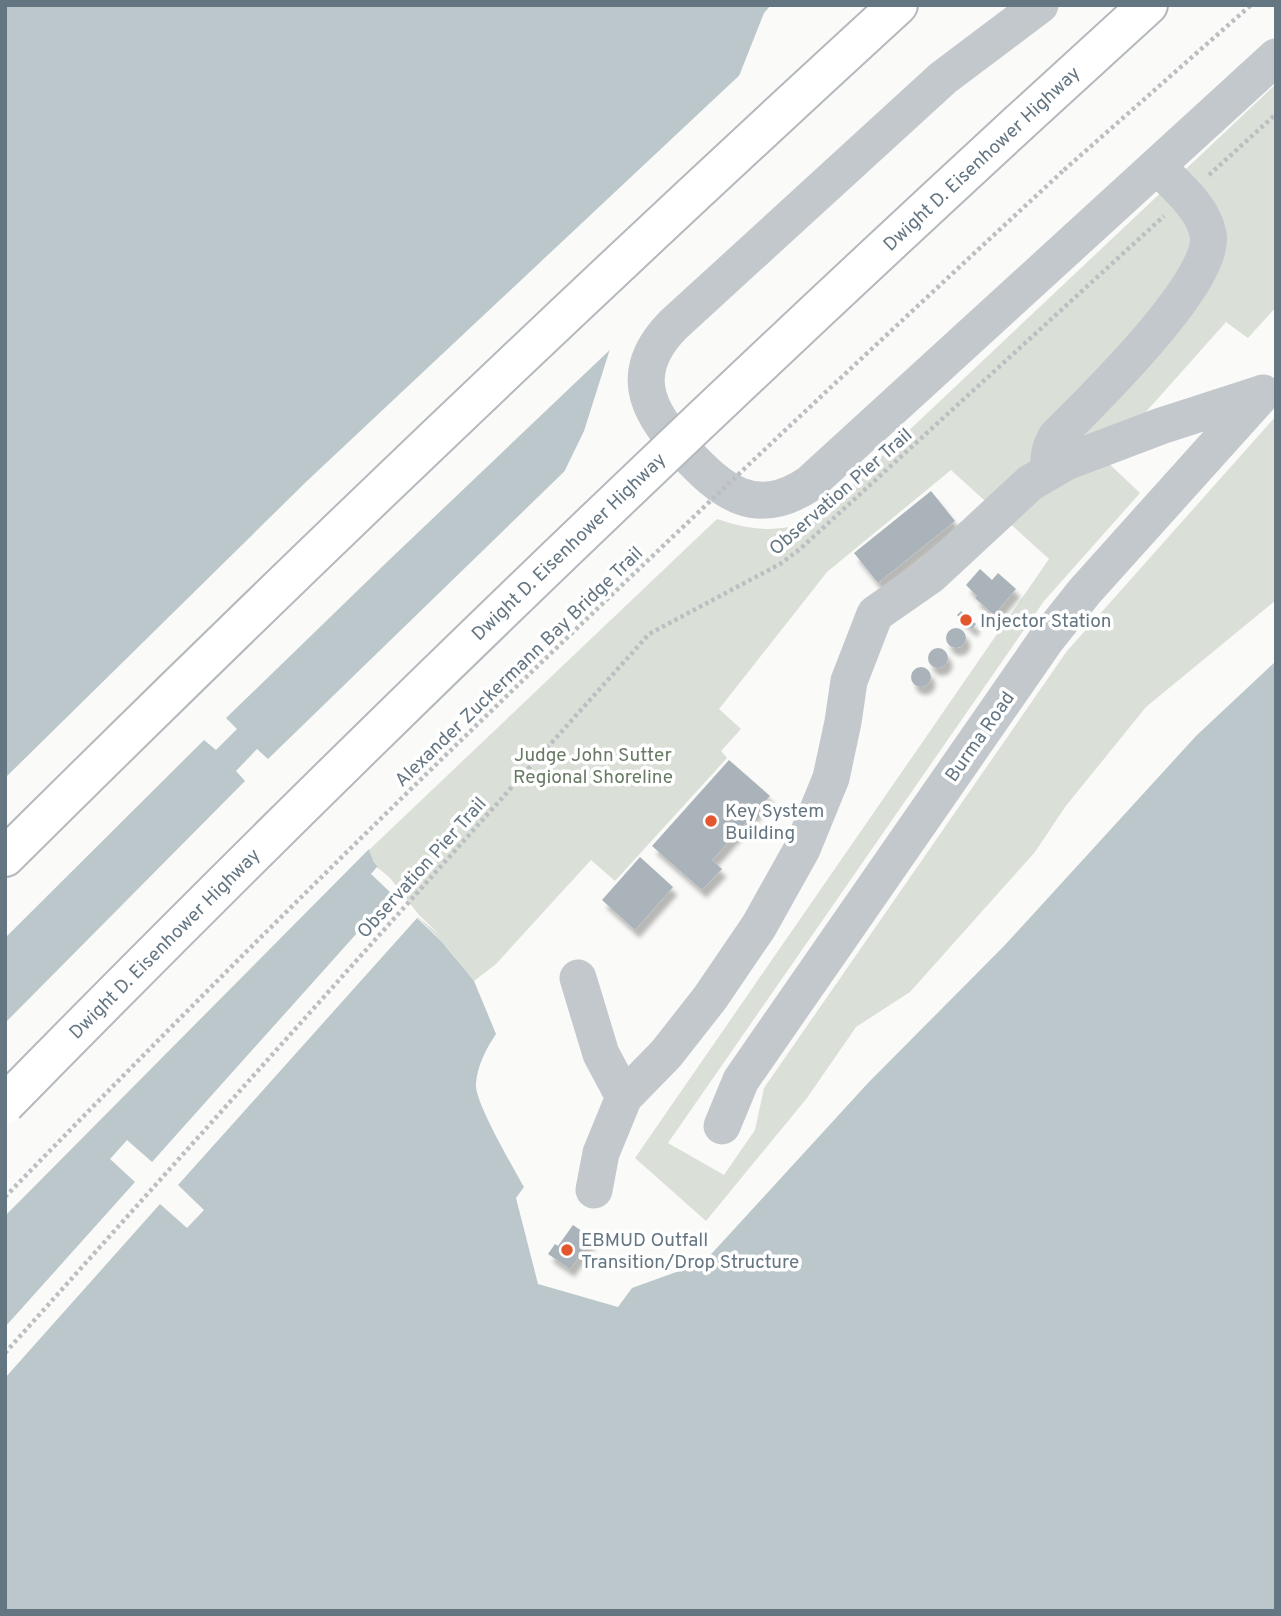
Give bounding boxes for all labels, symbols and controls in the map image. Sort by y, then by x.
street label: Dwight D. Eisenhower Highway [879,62,1086,257]
street label: Observation Pier Trail [765,424,918,561]
street label: Dwight D. Eisenhower Highway [467,448,671,647]
street label: Alexander Zuckermann Bay Bridge Trail [390,542,649,793]
place label: Injector Station [980,610,1111,634]
marker: Injector Station [958,612,974,628]
street label: Burma Road [941,687,1021,787]
park label: Judge John Sutter Regional Shoreline [513,744,673,790]
street label: Observation Pier Trail [353,793,492,944]
place label: Key System Building [725,800,824,846]
marker: Key System Building [703,813,719,829]
street label: Dwight D. Eisenhower Highway [65,844,266,1045]
place label: EBMUD Outfall Transition/Drop Structure [581,1229,799,1275]
marker: EBMUD Outfall Transition/Drop Structure [559,1242,575,1258]

